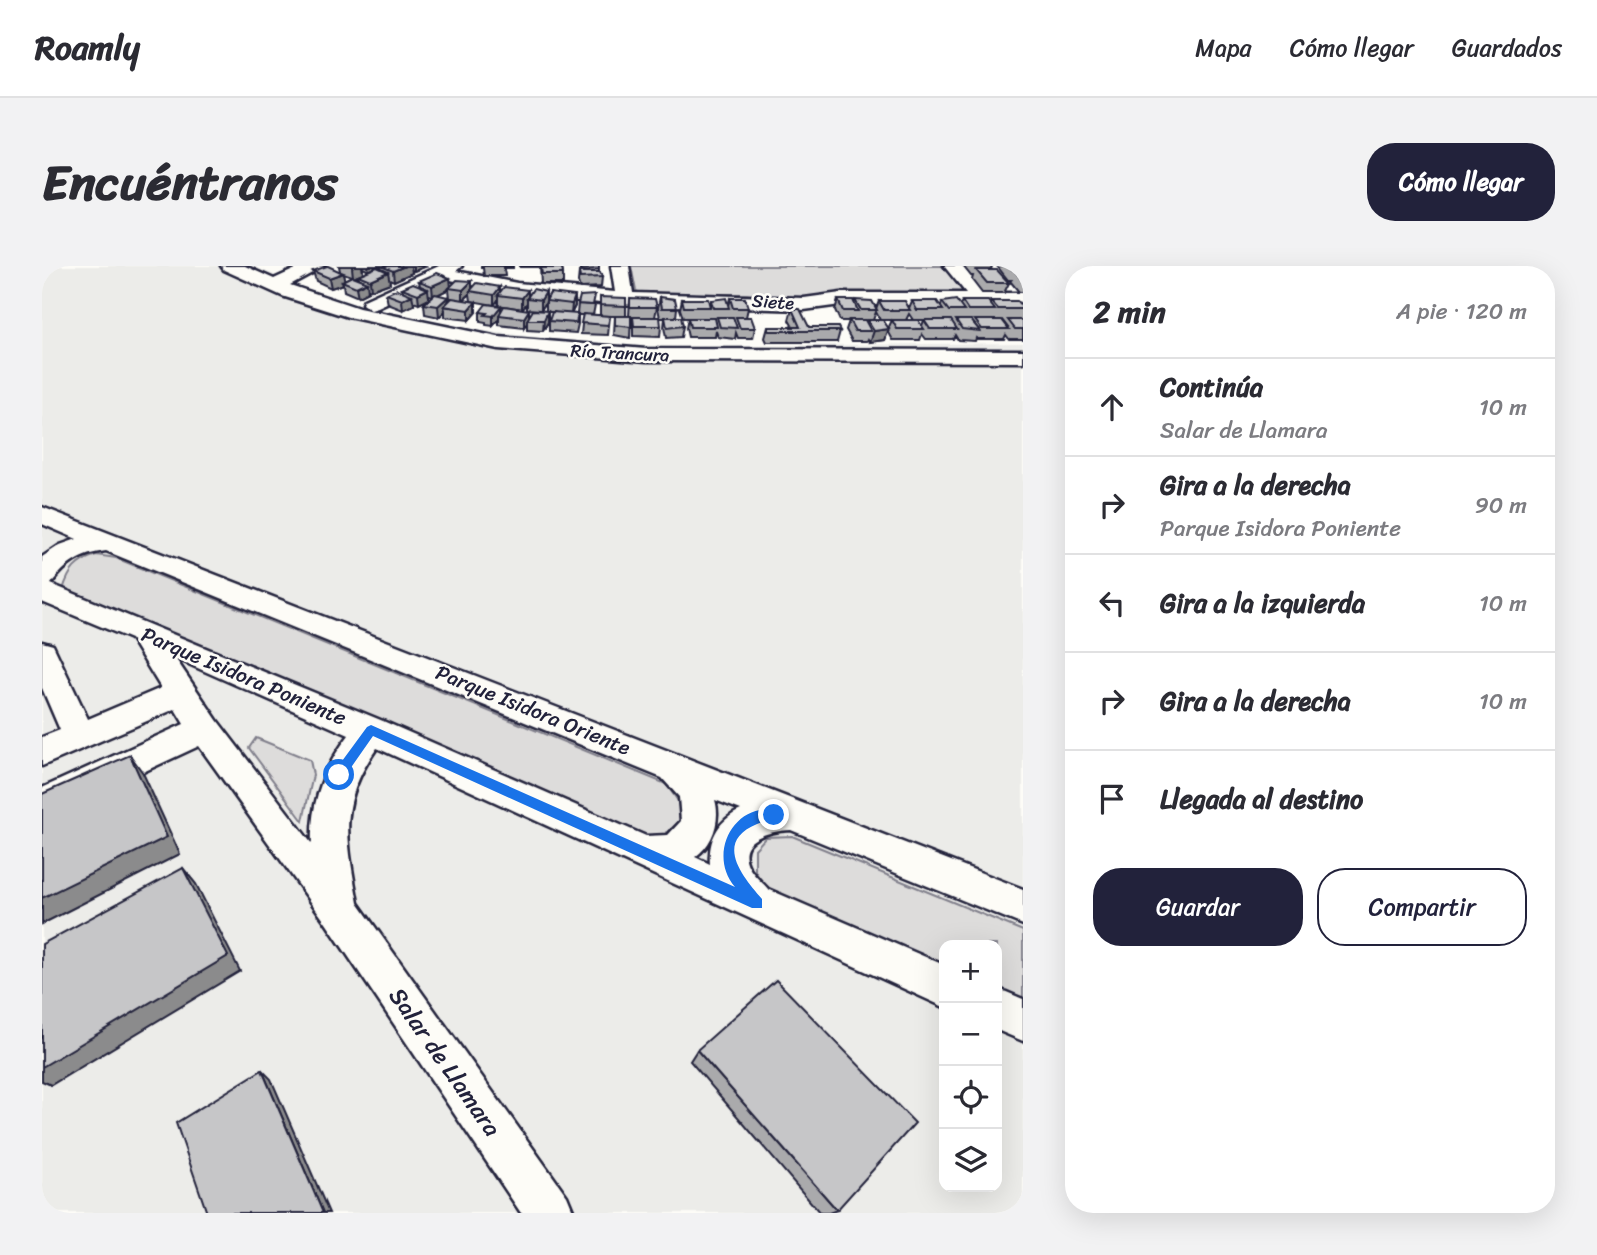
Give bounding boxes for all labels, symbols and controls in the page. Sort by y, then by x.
text: Roamly [35,19,140,77]
text: Mapa [1195,27,1252,69]
text: Cómo llegar [1290,27,1414,69]
text: Guardados [1452,27,1562,69]
text: Encuéntranos [42,139,338,226]
button: Cómo llegar [1367,143,1555,221]
street label: Siete [751,285,795,319]
text: 2 min [1093,285,1166,339]
text: A pie · 120 m [1396,291,1527,332]
street label: Río Trancura [570,334,670,372]
text: Continúa [1160,364,1263,410]
text: 10 m [1479,387,1527,428]
icon: ahead [1093,388,1131,426]
text: Salar de Llamara [1160,410,1328,451]
text: Gira a la derecha [1160,462,1351,508]
text: 90 m [1475,485,1527,526]
icon: right [1093,486,1131,524]
text: Parque Isidora Poniente [1160,508,1401,549]
text: Gira a la izquierda [1160,580,1365,626]
text: 10 m [1479,583,1527,624]
icon: left [1093,584,1131,622]
street label: Parque Isidora Poniente [135,616,353,737]
street label: Parque Isidora Oriente [430,654,636,766]
text: Gira a la derecha [1160,678,1351,724]
text: 10 m [1479,681,1527,722]
icon: right [1093,682,1131,720]
route start [323,759,354,790]
text: Llegada al destino [1160,776,1363,822]
icon: arrive [1093,780,1131,818]
route end [758,799,789,830]
button: Guardar [1093,868,1303,946]
button: Compartir [1317,868,1527,946]
map controls [939,940,1002,1192]
button: + [939,940,1002,1003]
street label: Salar de Llamara [378,978,512,1146]
button: − [939,1003,1002,1066]
button: locate [939,1066,1002,1129]
button: layers [939,1129,1002,1192]

